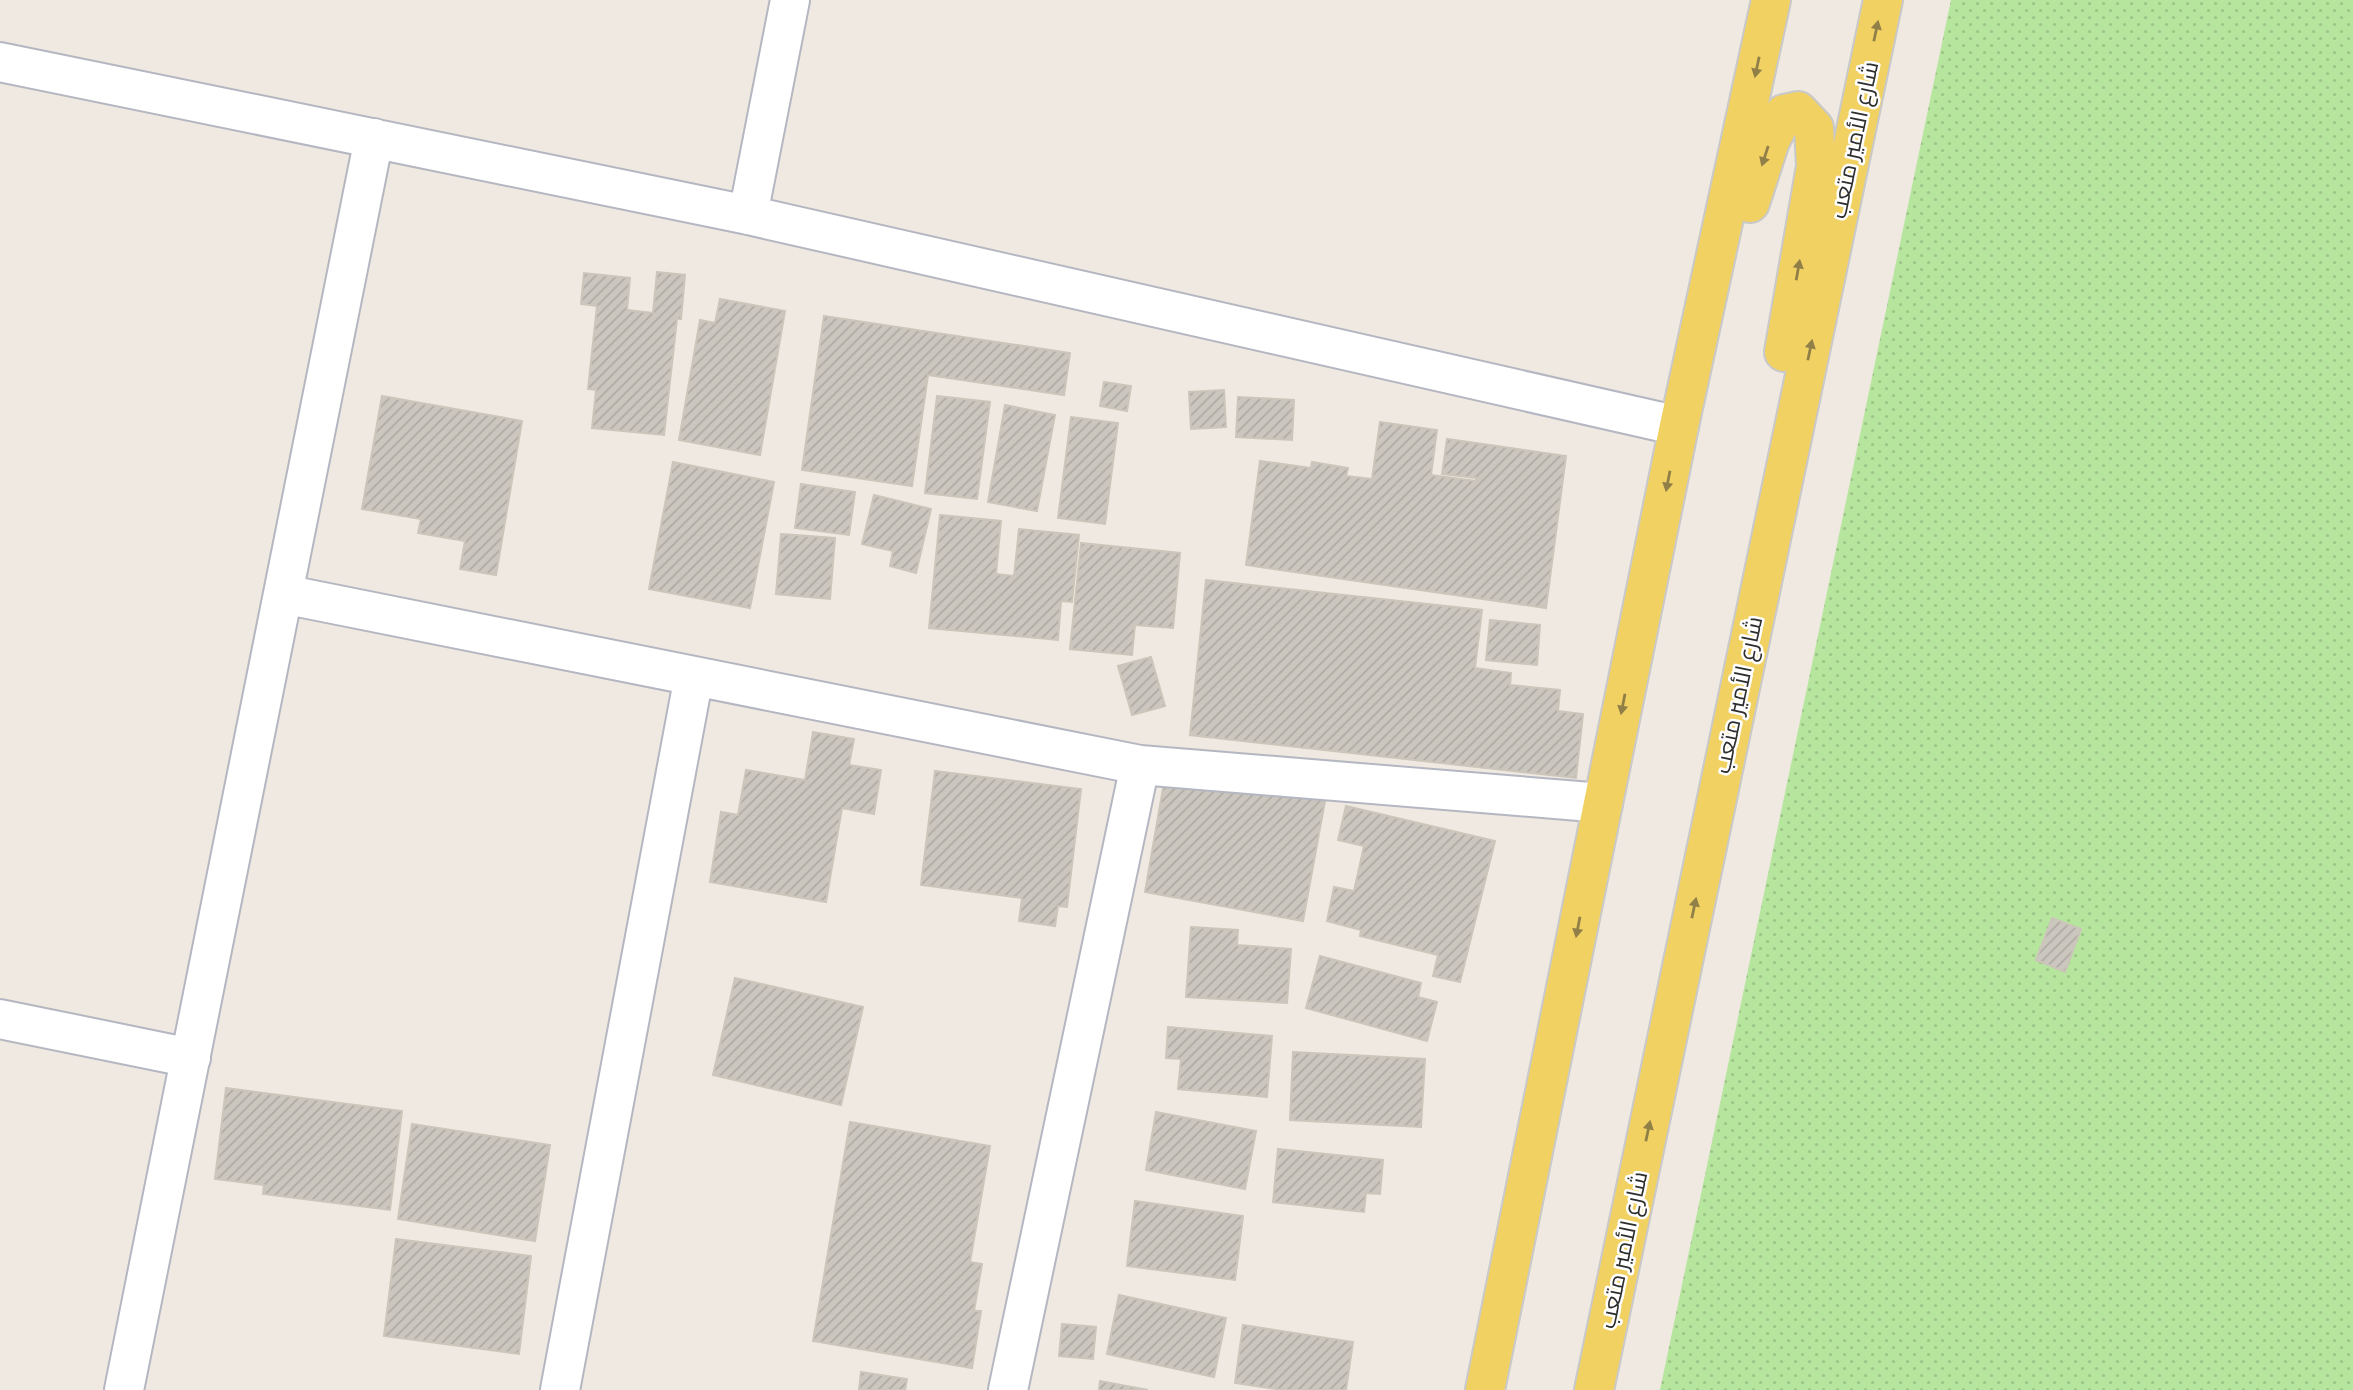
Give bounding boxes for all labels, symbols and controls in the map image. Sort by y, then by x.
one-way arrow [1871,20,1882,42]
one-way arrow [1751,56,1762,78]
street label: شارع الأمير متعب [1825,59,1886,222]
one-way arrow [1759,146,1769,167]
one-way arrow [1793,259,1804,281]
one-way arrow [1804,339,1815,361]
one-way arrow [1662,470,1673,492]
street label: شارع الأمير متعب [1709,614,1770,777]
one-way arrow [1617,693,1628,715]
one-way arrow [1688,897,1699,919]
one-way arrow [1573,916,1584,938]
one-way arrow [1642,1120,1653,1142]
street label: شارع الأمير متعب [1594,1169,1655,1332]

